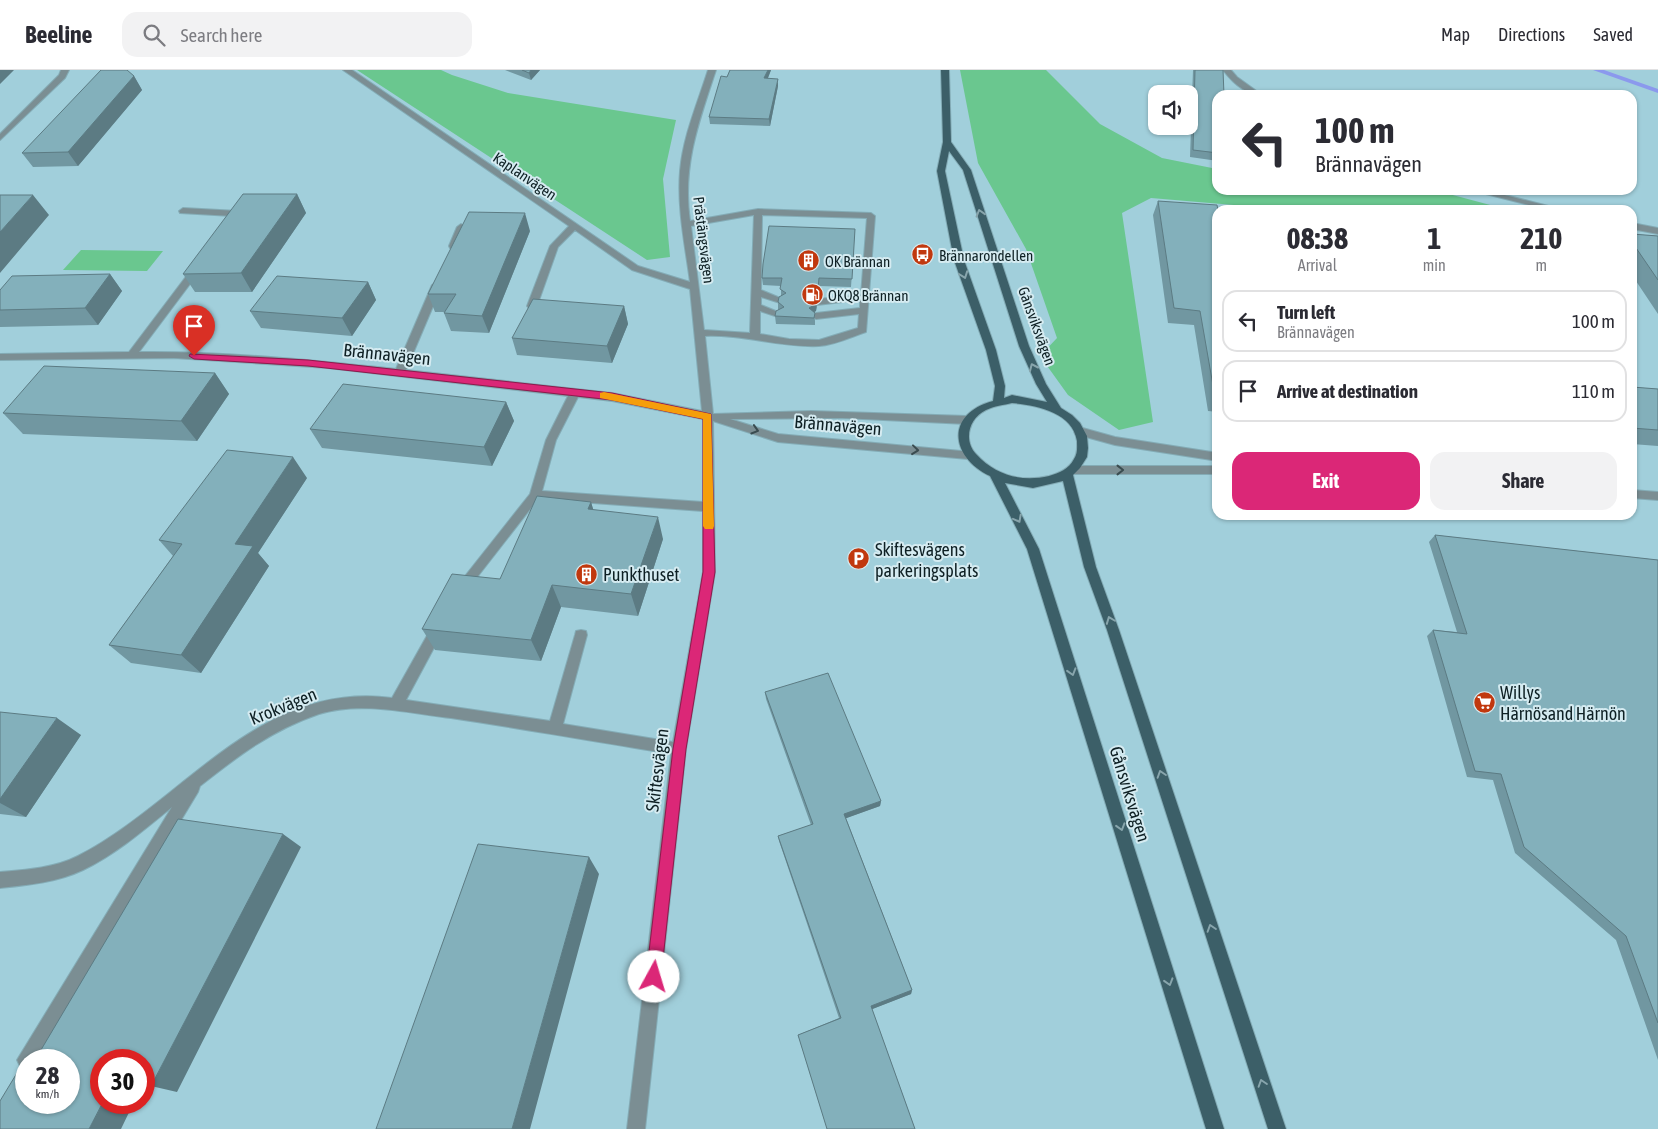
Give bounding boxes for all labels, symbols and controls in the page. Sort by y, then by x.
search box [122,12,472,57]
text: Beeline [25,21,92,48]
icon: search [140,21,168,49]
text: Search here [180,24,262,46]
text: Map [1441,24,1470,45]
text: Directions [1498,24,1565,45]
text: Saved [1593,24,1633,45]
map controls [1148,85,1198,135]
button: sound [1148,85,1198,135]
icon: left [1232,110,1297,175]
text: 100 m [1315,110,1394,150]
street label: Kaplanvägen [490,149,560,203]
text: Brännavägen [1315,151,1422,177]
street label: Prästängsvägen [690,196,718,284]
one-way arrow [975,210,985,218]
text: 08:38 [1286,221,1348,255]
text: 1 [1427,221,1441,255]
text: 210 [1520,221,1562,255]
bus stop icon: Brännarondellen [911,243,935,267]
place label: Brännarondellen [939,247,1033,264]
building icon: OK Brännan [797,249,821,273]
place label: OK Brännan [825,253,890,270]
text: Arrival [1298,256,1337,274]
text: min [1423,256,1446,274]
text: m [1536,256,1547,274]
one-way arrow [958,270,968,279]
fuel station icon: OKQ8 Brännan [800,283,824,307]
street label: Gånsviksvägen [1015,284,1059,368]
place label: OKQ8 Brännan [828,287,909,304]
text: Turn left [1277,301,1335,323]
pin [173,305,215,356]
icon: left [1234,307,1262,335]
text: 100 m [1572,310,1615,332]
icon: arrive [180,312,208,340]
text: Brännavägen [1277,323,1355,341]
street label: Brännavägen [342,339,432,369]
one-way arrow [1029,363,1039,372]
icon: arrive [1234,377,1262,405]
text: Arrive at destination [1277,380,1418,402]
text: 110 m [1572,380,1615,402]
street label: Brännavägen [793,411,883,439]
one-way arrow [750,425,758,435]
one-way arrow [912,444,920,455]
button: Exit [1232,452,1420,510]
button: Share [1430,452,1617,510]
one-way arrow [1117,465,1125,475]
one-way arrow [1012,514,1022,523]
place label: Skiftesvägens parkeringsplats [875,539,978,581]
parking icon: Skiftesvägens parkeringsplats [847,547,871,571]
building icon: Punkthuset [575,562,599,586]
place label: Punkthuset [603,564,679,585]
one-way arrow [1106,616,1116,624]
one-way arrow [1067,667,1077,675]
place label: Willys Härnösand Härnön [1500,682,1626,724]
street label: Krokvägen [246,683,320,729]
supermarket icon: Willys Härnösand Härnön [1472,690,1496,714]
street label: Skiftesvägen [641,727,673,813]
street label: Gånsviksvägen [1106,744,1154,844]
one-way arrow [1156,770,1166,778]
one-way arrow [1115,822,1125,831]
one-way arrow [1207,925,1217,933]
position arrow [627,950,679,1002]
one-way arrow [1164,977,1174,986]
speed limit sign: 30 [90,1049,155,1114]
text: 28 [36,1061,59,1089]
one-way arrow [1257,1079,1267,1087]
text: km/h [36,1087,59,1101]

